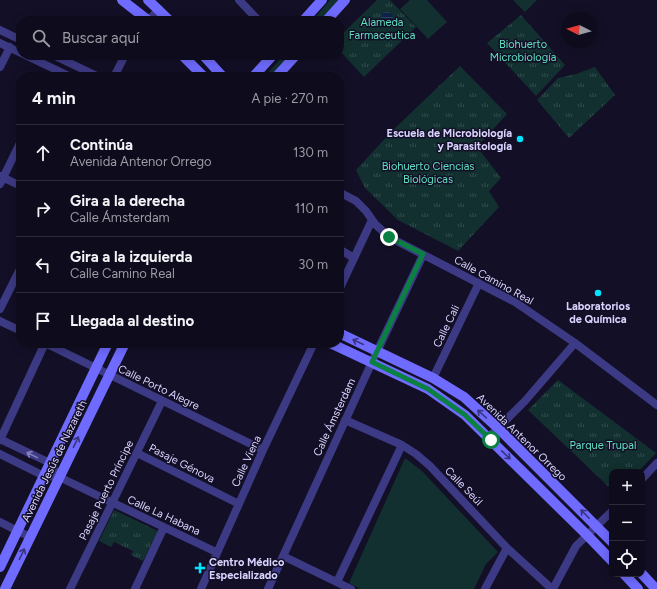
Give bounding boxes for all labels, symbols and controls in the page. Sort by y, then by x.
north arrow [561,12,597,48]
search box [16,16,344,60]
park label: Alameda Farmaceutica [349,16,415,42]
icon: search [30,27,52,49]
text: Buscar aquí [62,29,139,47]
park label: Biohuerto Microbiología [490,38,556,64]
text: 4 min [32,88,76,108]
text: A pie · 270 m [252,91,328,106]
place label: Escuela de Microbiología y Parasitología [386,127,512,153]
marker: Escuela de Microbiología y Parasitología [515,134,525,144]
text: Continúa [70,136,133,154]
icon: ahead [32,142,54,164]
text: 130 m [293,145,328,160]
text: Avenida Antenor Orrego [70,154,212,169]
park label: Biohuerto Ciencias Biológicas [382,160,474,186]
text: Gira a la derecha [70,192,185,210]
icon: right [32,198,54,220]
text: 110 m [295,201,328,216]
text: Calle Ámsterdam [70,210,170,225]
route end [380,228,398,246]
text: Gira a la izquierda [70,248,192,266]
street label: Calle Camino Real [452,253,536,308]
icon: left [32,254,54,276]
text: 30 m [298,257,328,272]
text: Calle Camino Real [70,266,175,281]
marker: Laboratorios de Química [593,288,603,298]
place label: Laboratorios de Química [566,300,630,326]
street label: Calle Cali [431,303,462,350]
icon: arrive [32,310,54,332]
text: Llegada al destino [70,312,194,330]
one-way arrow [352,338,364,345]
street label: Calle Porto Alegre [116,362,202,413]
street label: Calle Ámsterdam [311,376,358,458]
street label: Avenida Antenor Orrego [474,391,569,484]
street label: Avenida Jesús de Nazareth [19,398,90,524]
one-way arrow [477,409,487,418]
route start [482,431,500,449]
street label: Calle Viena [229,434,264,489]
one-way arrow [73,437,80,449]
street label: Pasaje Puerto Príncipe [77,438,136,542]
park label: Parque Trupal [570,439,636,452]
street label: Pasaje Génova [147,441,217,486]
one-way arrow [501,450,511,460]
one-way arrow [27,451,39,458]
street label: Calle Seúl [442,464,485,508]
map controls [609,469,645,577]
button: + [609,469,645,505]
street label: Calle La Habana [125,493,202,538]
button: − [609,505,645,541]
one-way arrow [580,510,590,519]
button: locate [609,541,645,577]
one-way arrow [19,548,26,560]
place label: Centro Médico Especializado [209,556,285,582]
marker: Centro Médico Especializado [194,562,206,574]

